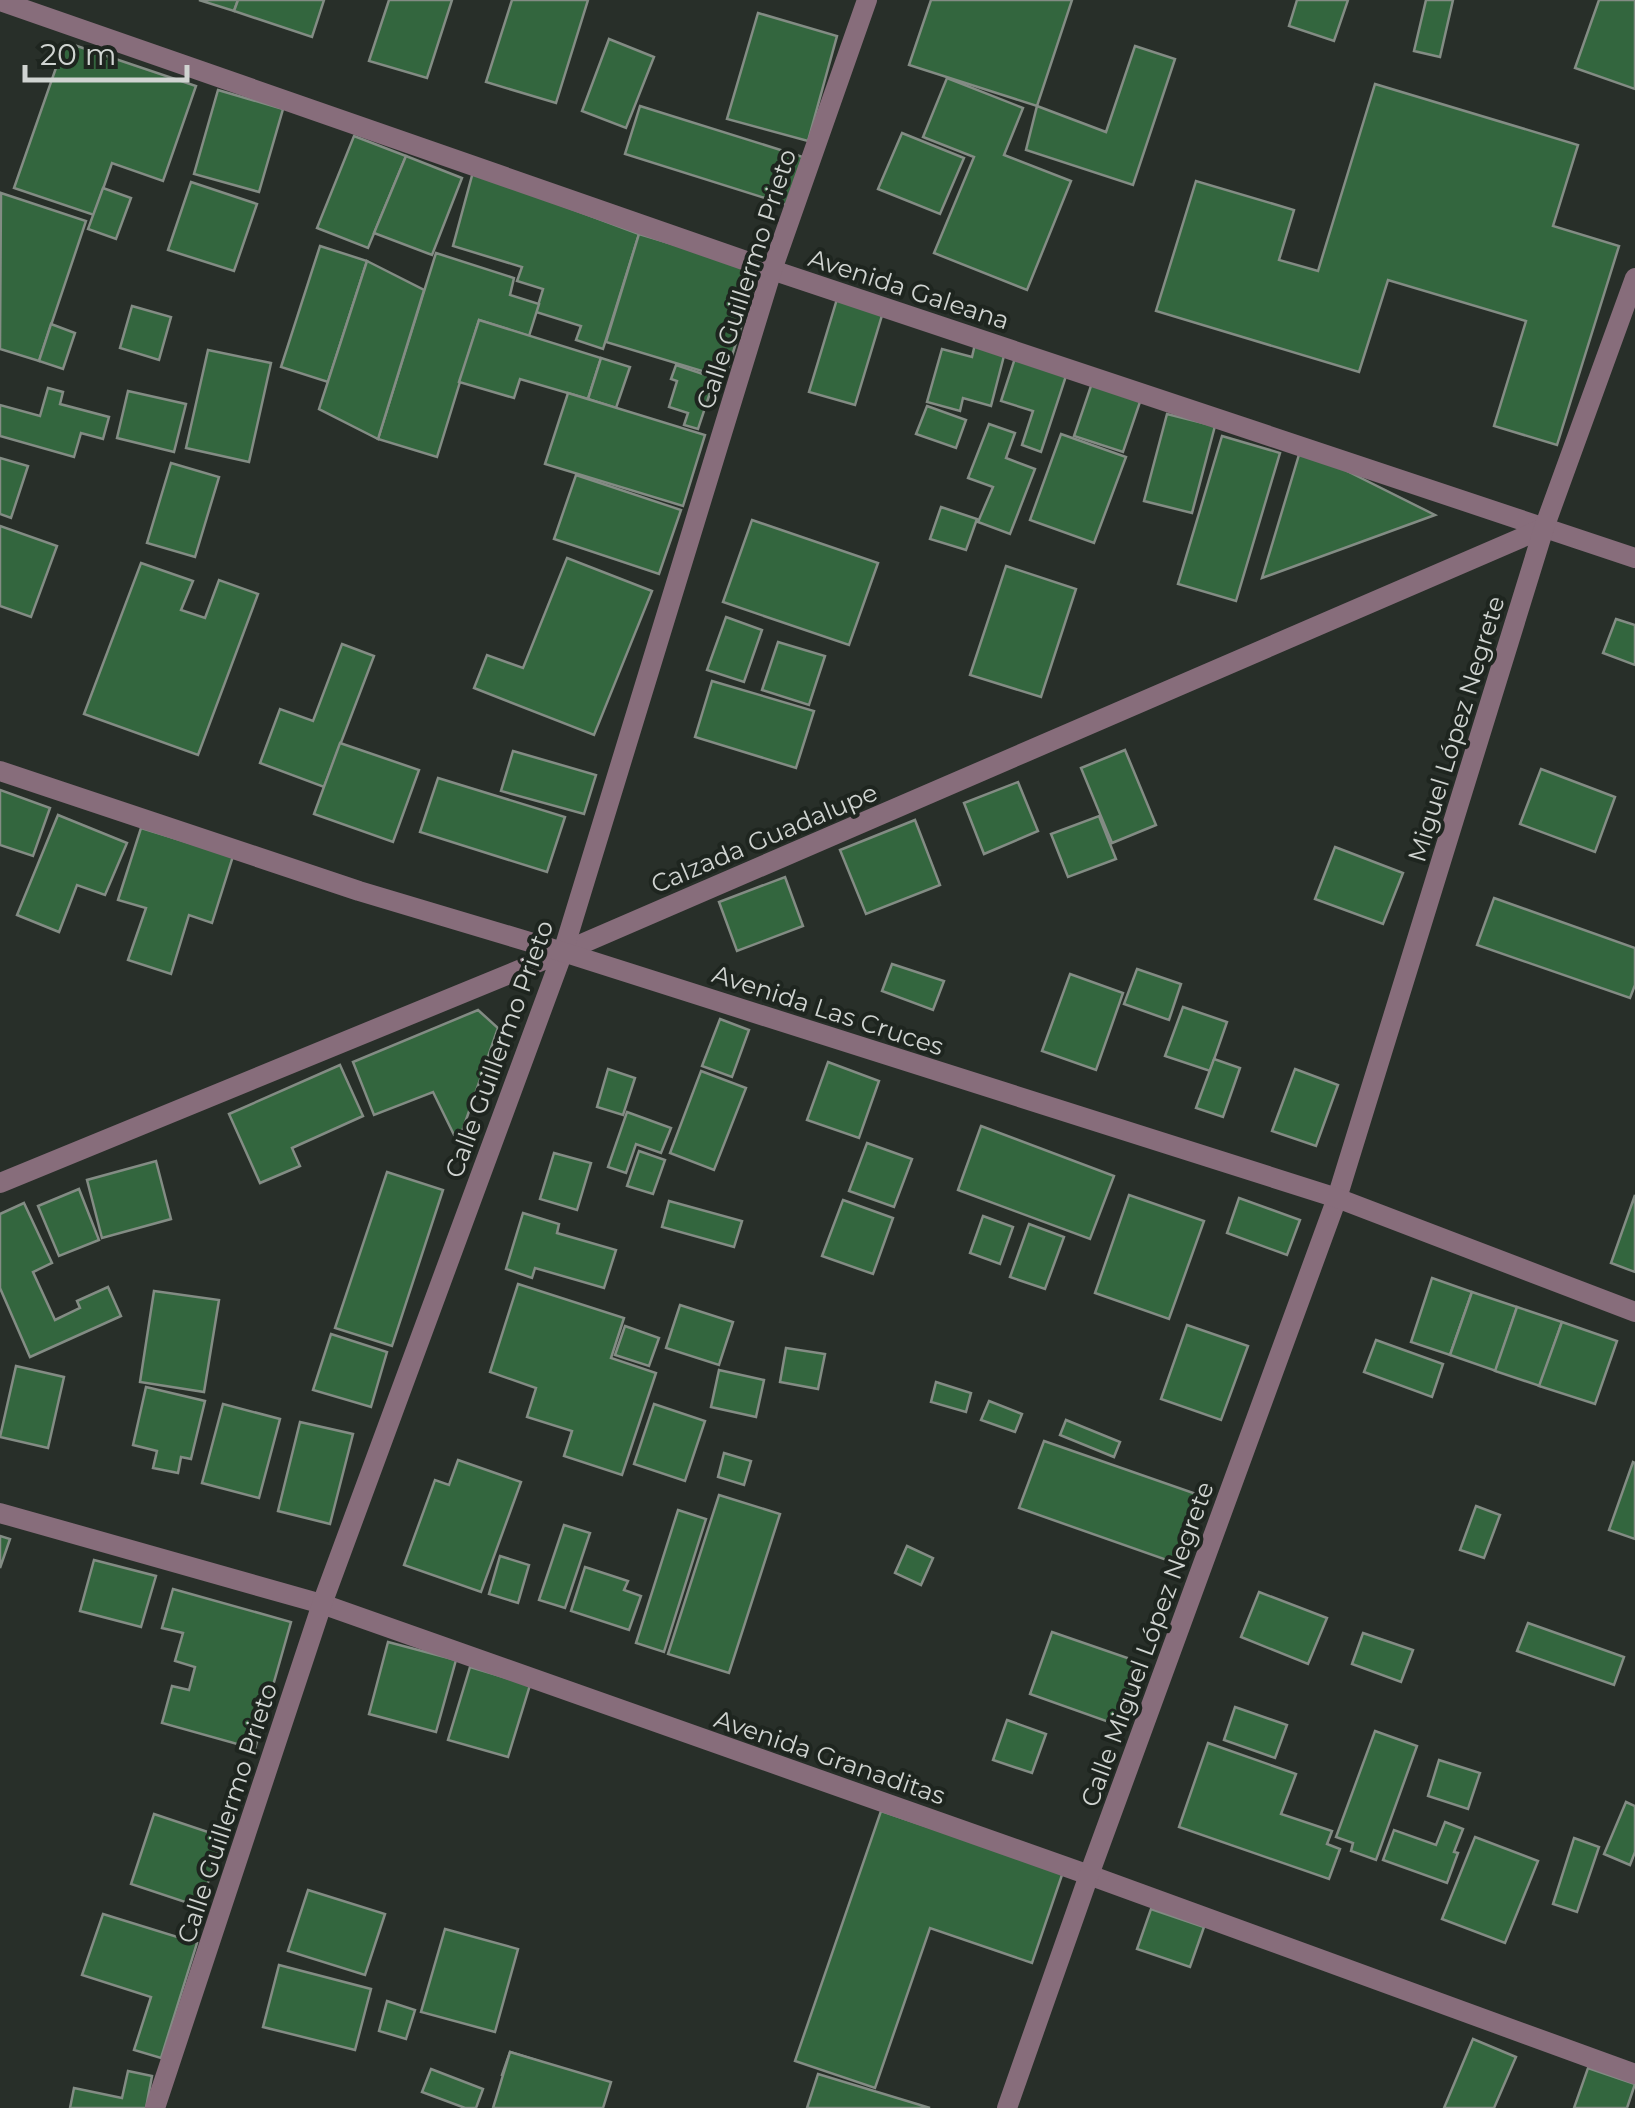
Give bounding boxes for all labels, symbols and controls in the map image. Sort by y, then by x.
scale bar [25,20,188,82]
text: 20 m [40,36,117,73]
street label: Calle Guillermo Prieto [690,145,802,413]
street label: Avenida Galeana [805,242,1013,336]
street label: Miguel López Negrete [1401,592,1511,866]
street label: Calzada Guadalupe [646,777,882,899]
street label: Calle Guillermo Prieto [438,916,560,1182]
street label: Avenida Las Cruces [709,958,947,1062]
street label: Calle Miguel López Negrete [1074,1477,1220,1811]
street label: Calle Guillermo Prieto [171,1679,283,1947]
street label: Avenida Granaditas [711,1703,949,1811]

